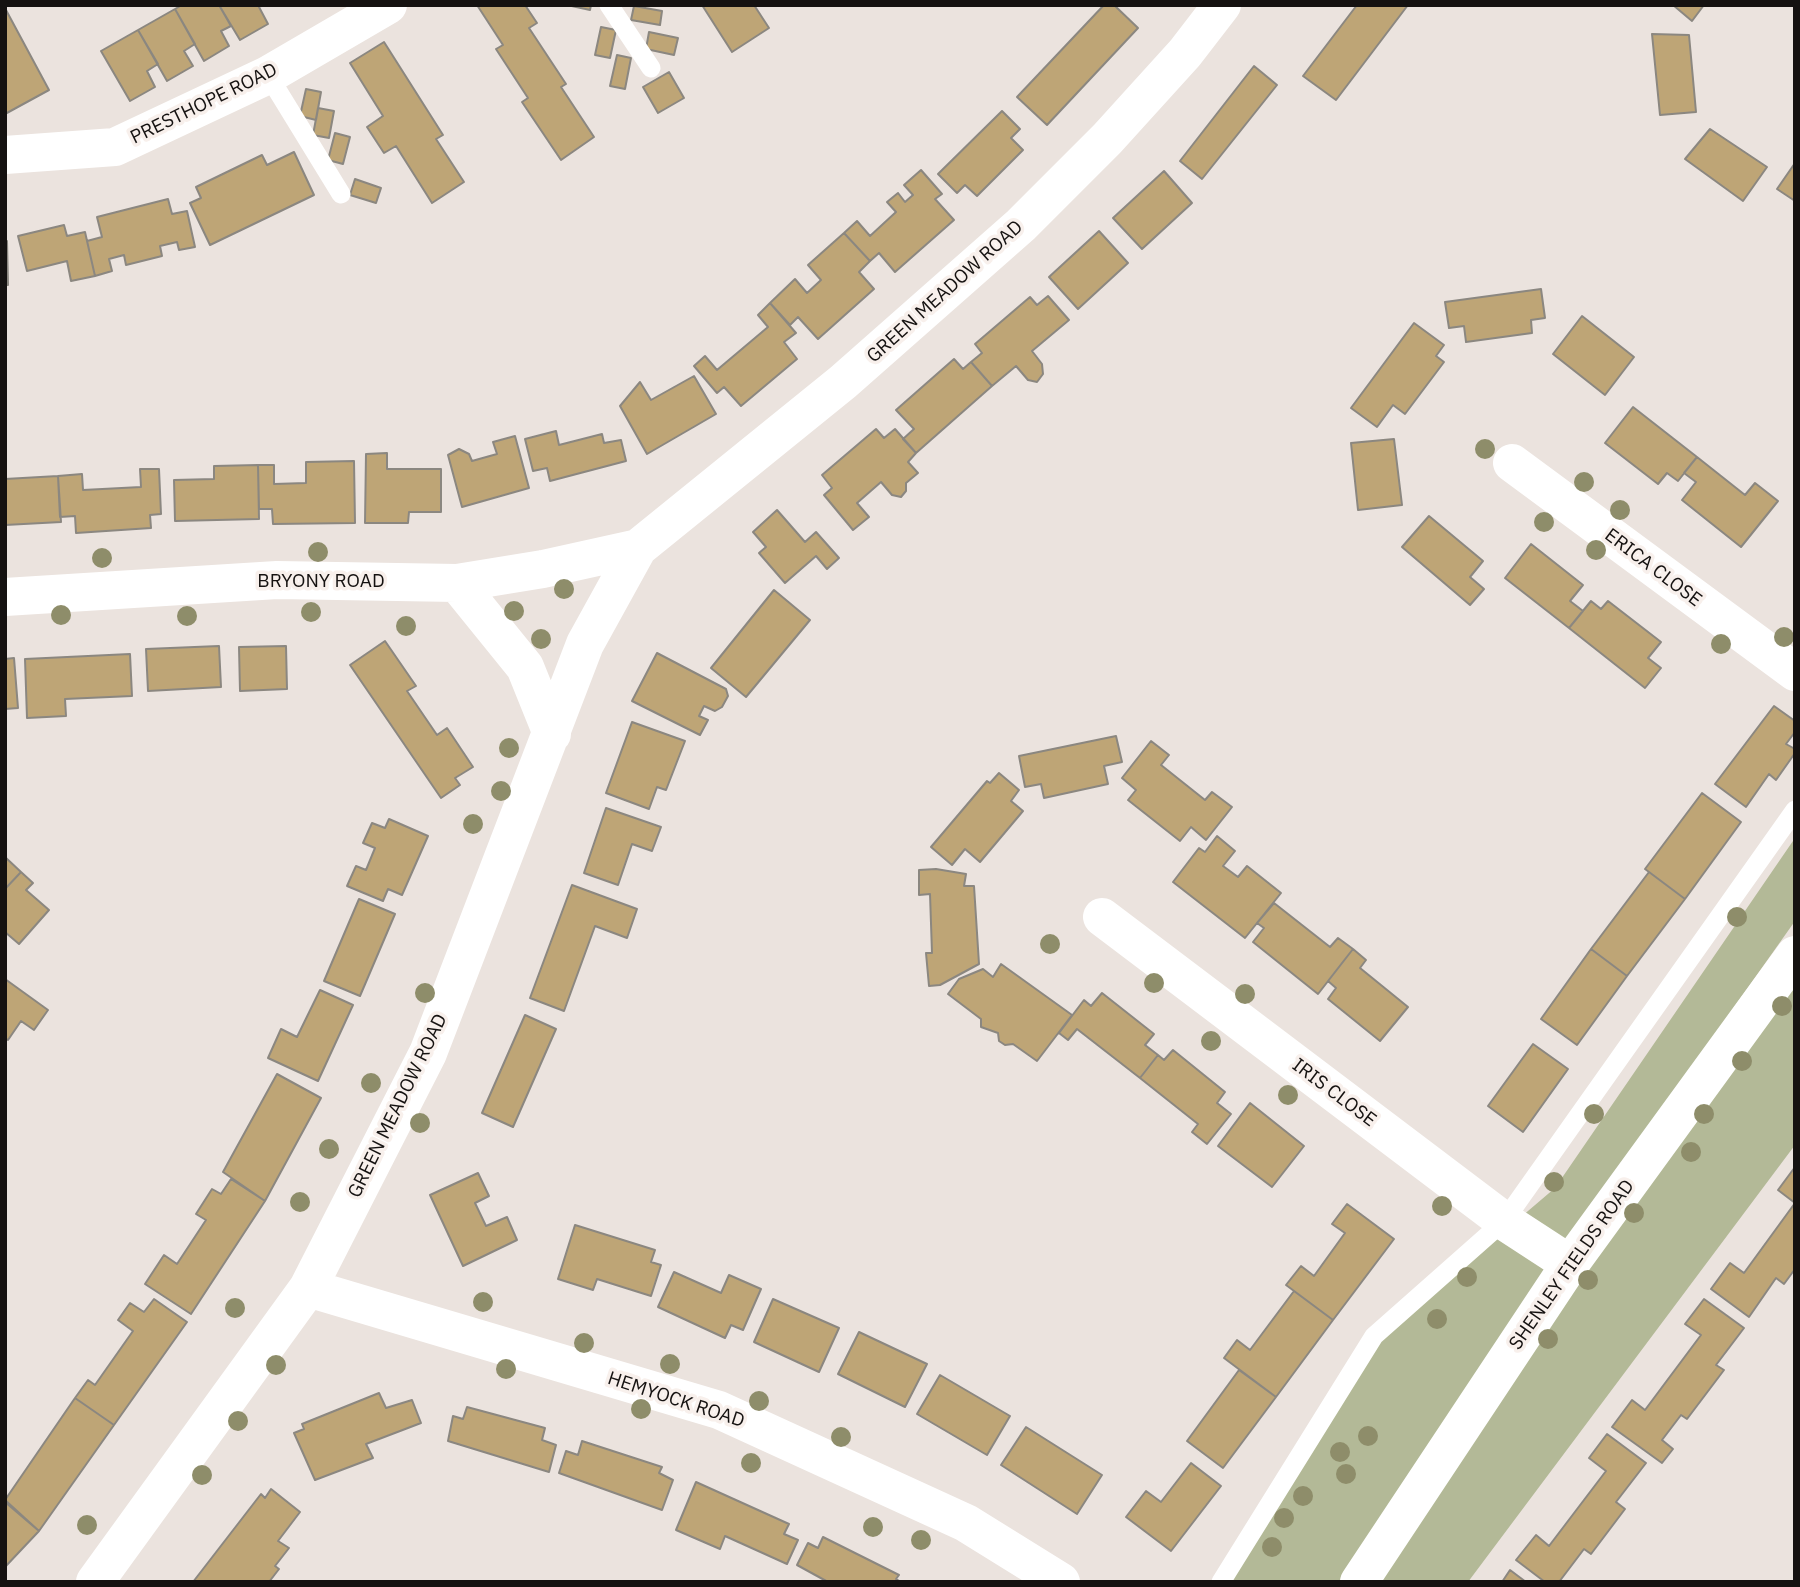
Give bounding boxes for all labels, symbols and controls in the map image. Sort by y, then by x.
street label: PRESTHOPE ROAD [127,59,281,149]
street label: GREEN MEADOW ROAD [862,216,1028,368]
street label: ERICA CLOSE [1600,524,1706,612]
street label: BRYONY ROAD [257,571,385,593]
street label: GREEN MEADOW ROAD [344,1010,452,1202]
street label: IRIS CLOSE [1288,1054,1380,1132]
street label: SHENLEY FIELDS ROAD [1505,1176,1639,1354]
street label: HEMYOCK ROAD [605,1367,747,1433]

